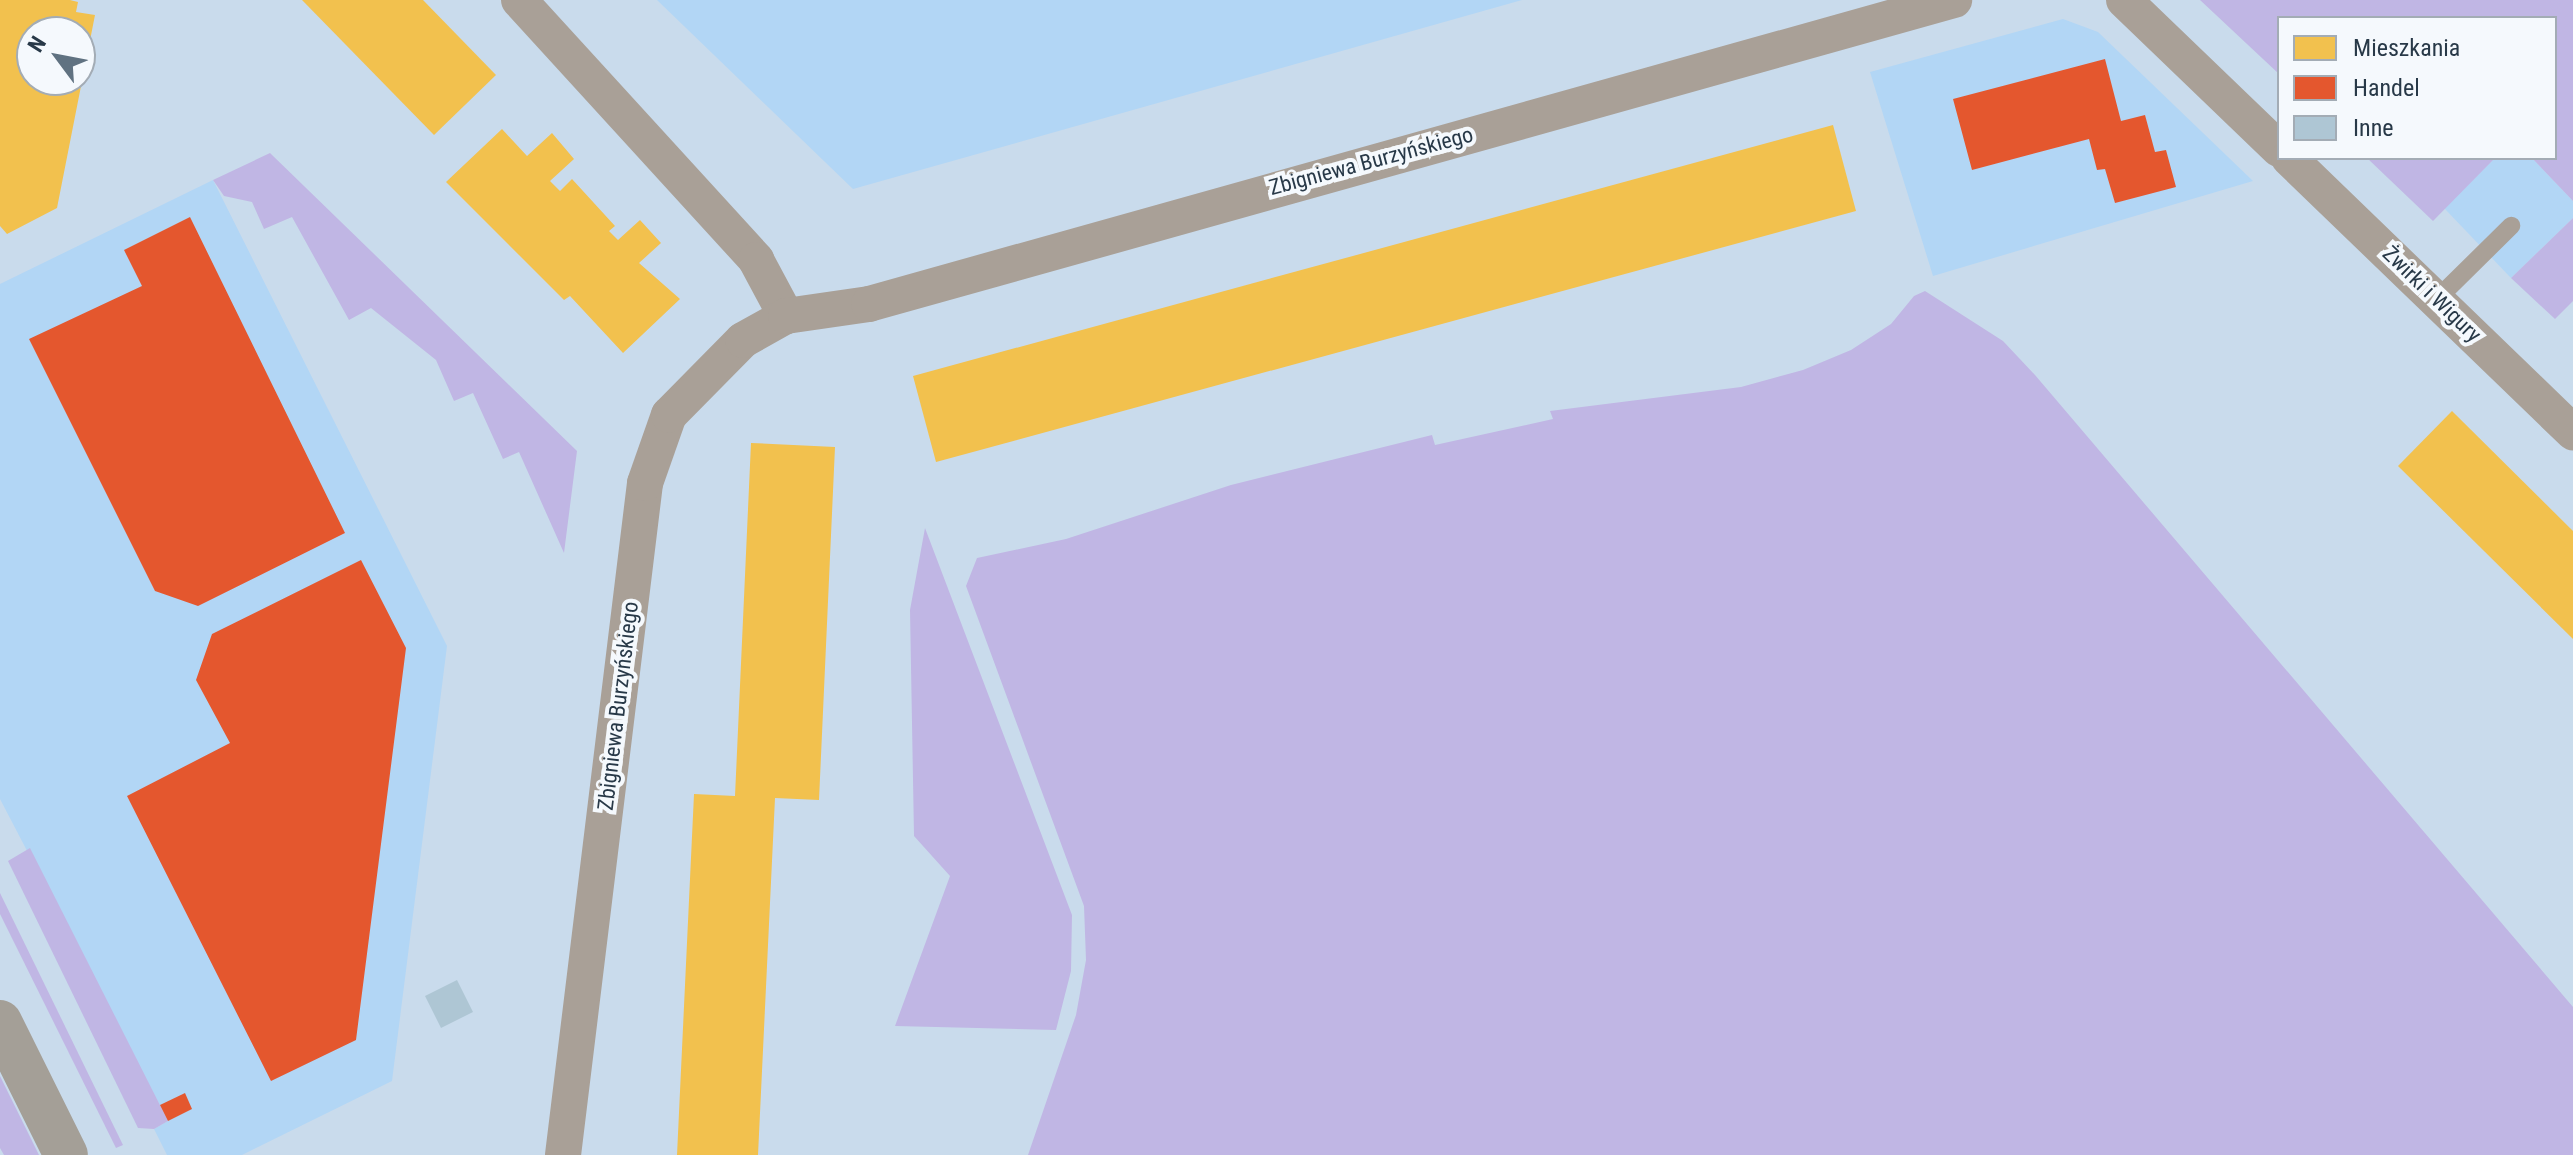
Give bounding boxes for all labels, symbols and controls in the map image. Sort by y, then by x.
north arrow [16,16,96,96]
legend [2277,16,2557,160]
text: N [23,32,51,56]
text: Mieszkania [2353,34,2460,62]
text: Handel [2353,74,2420,102]
text: Inne [2353,114,2394,142]
street label: Zbigniewa Burzyńskiego [1266,121,1476,201]
street label: Żwirki i Wigury [2377,240,2487,348]
street label: Zbigniewa Burzyńskiego [592,600,644,812]

